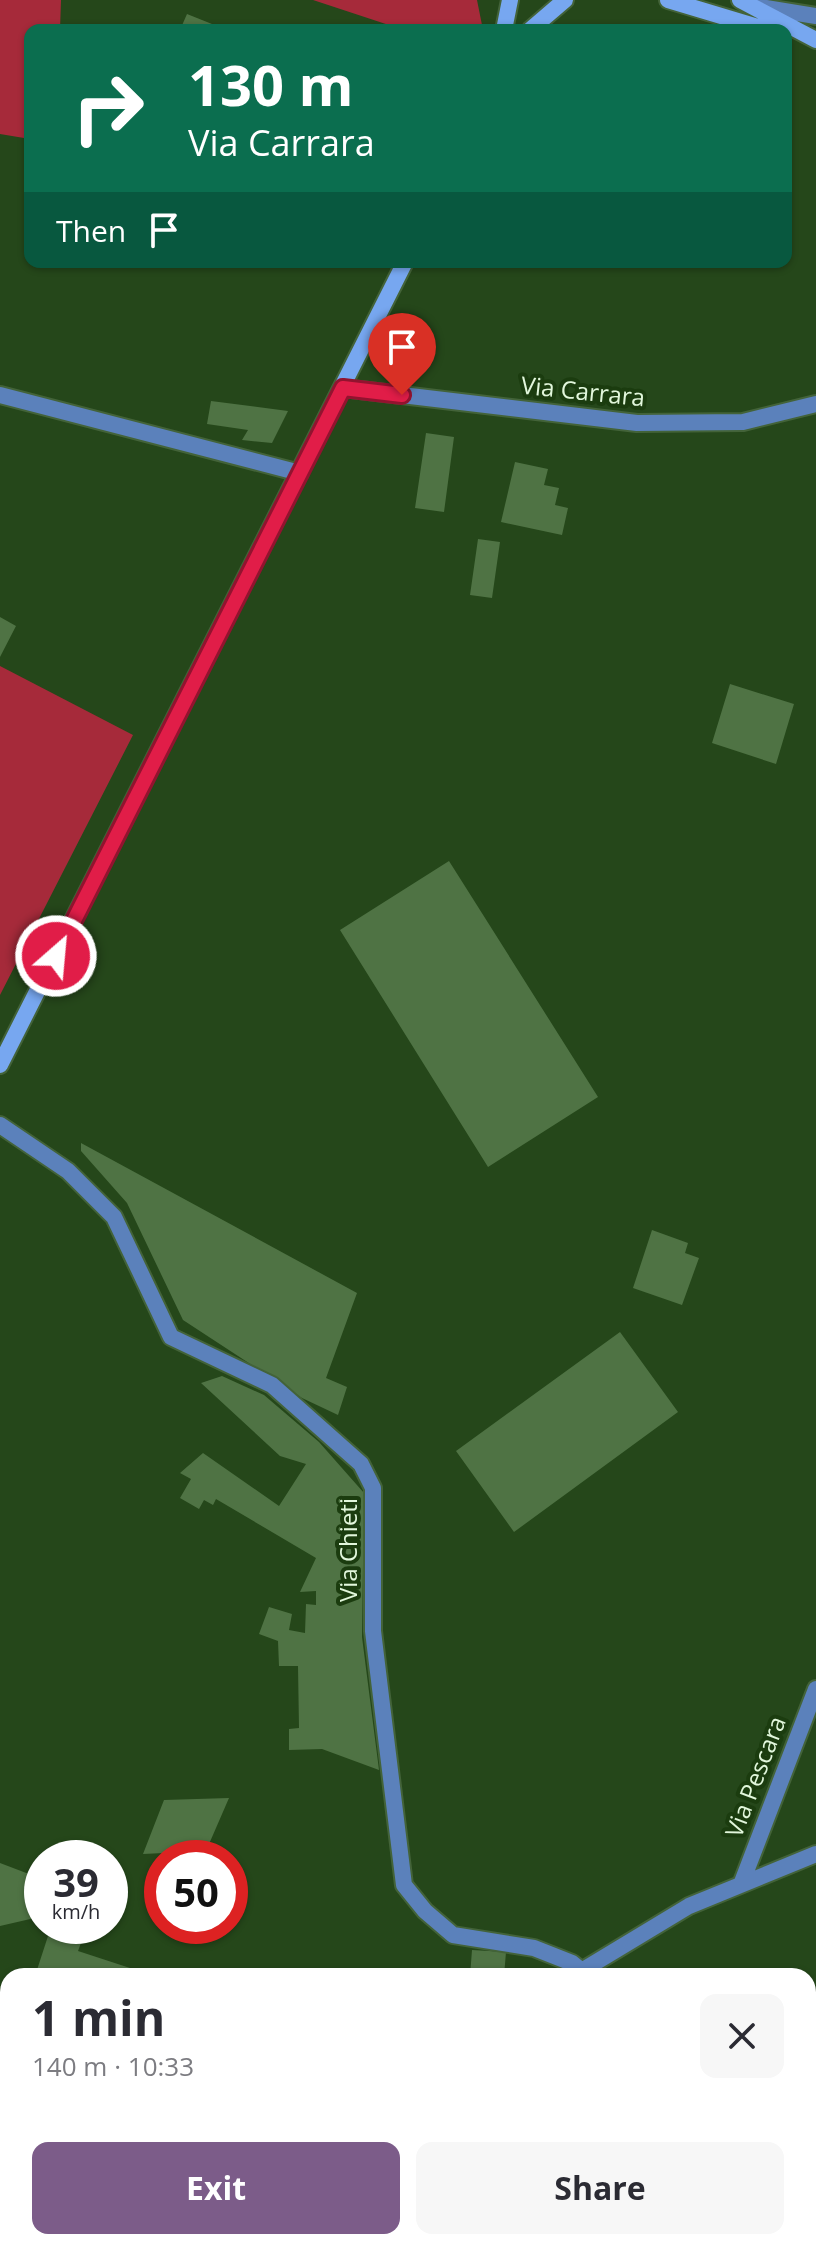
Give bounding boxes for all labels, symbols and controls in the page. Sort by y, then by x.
text: 130 m [188,46,354,122]
icon: right [56,56,160,160]
text: Via Carrara [188,118,375,167]
icon: arrive [142,208,186,252]
text: Then [56,210,126,251]
pin [368,313,436,395]
icon: arrive [380,325,424,369]
street label: Via Carrara [520,368,647,413]
position arrow [14,914,98,998]
street label: Via Chieti [331,1498,364,1602]
street label: Via Pescara [716,1711,793,1842]
speed limit sign: 50 [144,1840,248,1944]
text: 39 [53,1854,99,1909]
text: km/h [52,1898,100,1925]
text: 1 min [32,1985,165,2050]
button: close [700,1994,784,2078]
text: 140 m · 10:33 [32,2048,194,2084]
button: Exit [32,2142,400,2234]
button: Share [416,2142,784,2234]

